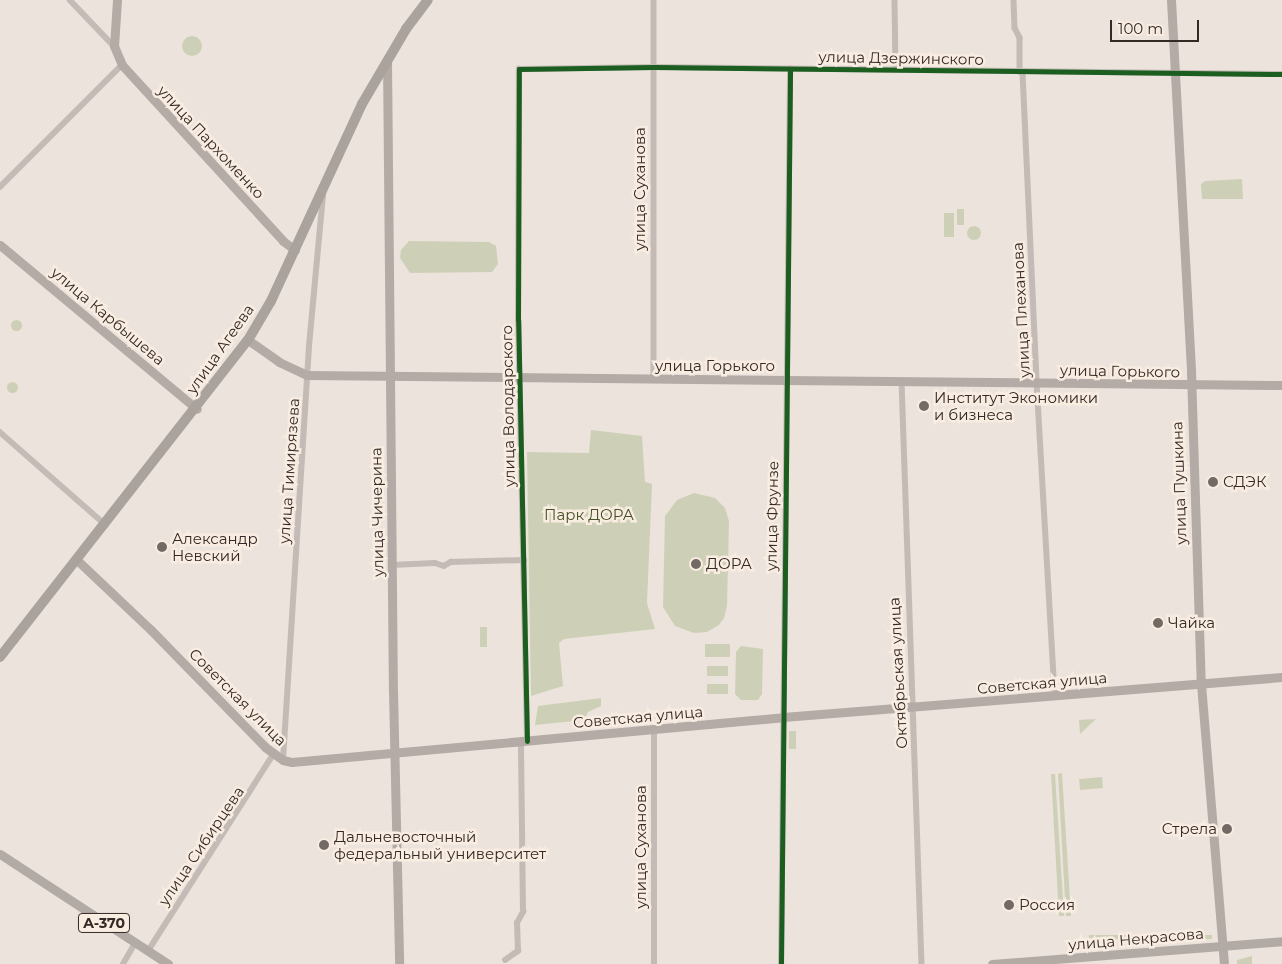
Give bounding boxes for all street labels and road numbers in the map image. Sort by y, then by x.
street label: улица Дзержинского [818,48,984,68]
street label: улица Пархоменко [154,82,268,202]
street label: улица Суханова [631,127,649,251]
street label: улица Плеханова [1008,242,1034,378]
street label: улица Карбышева [48,263,168,369]
street label: улица Агеева [182,301,258,397]
street label: улица Володарского [498,325,518,487]
street label: улица Горького [655,357,775,375]
street label: улица Горького [1060,361,1180,381]
street label: улица Тимирязева [275,397,303,545]
street label: улица Пушкина [1168,421,1190,545]
street label: улица Чичерина [367,447,387,577]
street label: улица Фрунзе [762,461,782,571]
street label: Октябрьская улица [885,597,911,749]
street label: Советская улица [186,645,290,749]
street label: Советская улица [976,668,1108,698]
street label: Советская улица [572,702,704,732]
street label: улица Сибирцева [154,783,248,909]
street label: улица Суханова [632,785,650,909]
road number: А-370 [78,911,130,934]
street label: улица Некрасова [1068,924,1204,954]

